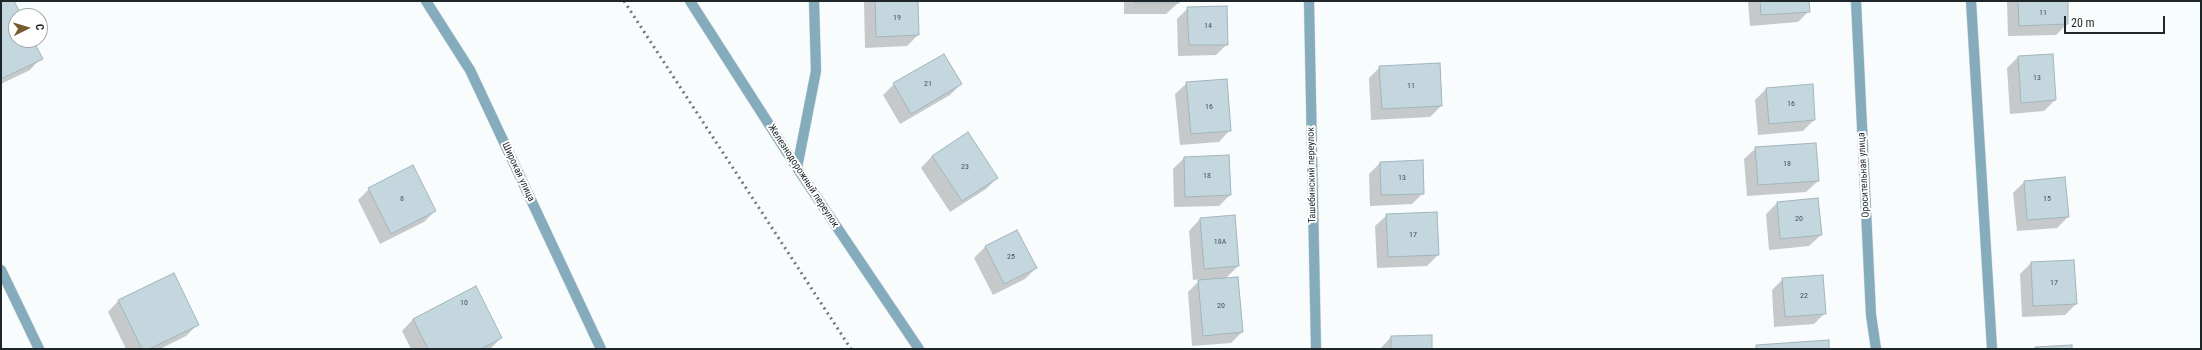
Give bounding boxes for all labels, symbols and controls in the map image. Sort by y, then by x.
north arrow [8,8,48,48]
house number: 11 [2039,8,2047,18]
scale bar [2066,8,2167,34]
house number: 19 [893,13,901,23]
text: 20 m [2071,16,2095,30]
house number: 14 [1204,21,1212,31]
text: С [33,23,46,31]
house number: 13 [2033,73,2041,83]
house number: 21 [924,79,932,89]
house number: 11 [1407,81,1415,91]
house number: 16 [1787,99,1795,109]
house number: 16 [1205,102,1213,112]
street label: Железнодорожный переулок [765,122,841,230]
street label: Ташебинский переулок [1305,127,1319,223]
street label: Оросительная улица [1856,132,1872,218]
street label: Широкая улица [499,140,537,204]
house number: 18 [1783,159,1791,169]
house number: 23 [961,162,969,172]
house number: 18 [1203,171,1211,181]
house number: 13 [1398,173,1406,183]
house number: 8 [400,194,404,204]
house number: 15 [2043,194,2051,204]
house number: 20 [1795,214,1803,224]
house number: 17 [1409,230,1417,240]
house number: 18А [1214,237,1226,247]
house number: 25 [1007,252,1015,262]
house number: 17 [2050,278,2058,288]
house number: 22 [1800,291,1808,301]
house number: 10 [460,298,468,308]
house number: 20 [1217,301,1225,311]

